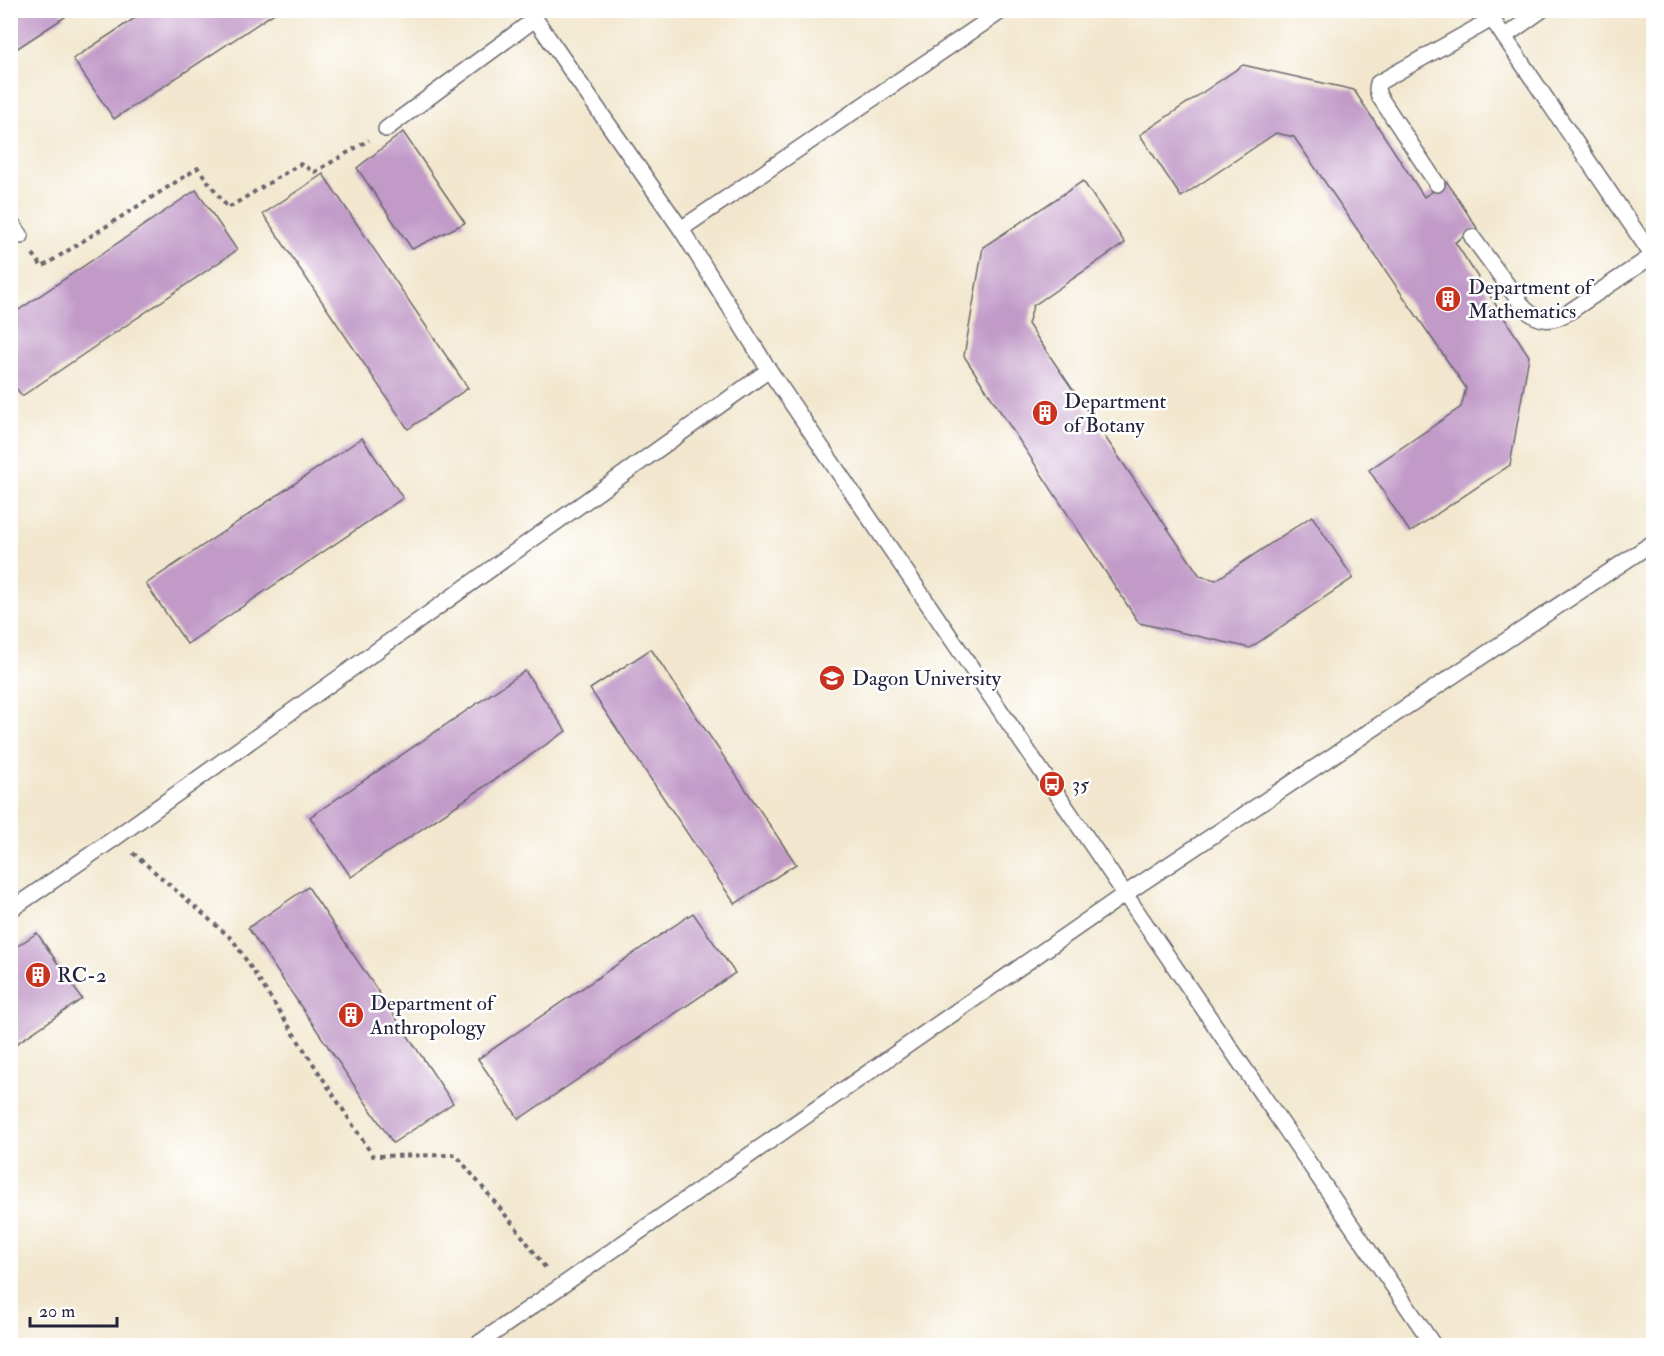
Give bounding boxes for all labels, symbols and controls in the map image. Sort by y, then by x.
place label: Department of Mathematics [1468,274,1595,325]
building icon: Department of Mathematics [1433,284,1463,314]
place label: Department of Botany [1064,388,1166,439]
building icon: Department of Botany [1030,398,1060,428]
school or university icon: Dagon University [817,663,847,693]
place label: Dagon University [852,665,1002,692]
bus stop icon: 35 [1037,769,1067,799]
place label: 35 [1072,771,1090,798]
building icon: RC-2 [23,960,53,990]
place label: RC-2 [57,962,107,989]
place label: Department of Anthropology [369,990,497,1041]
building icon: Department of Anthropology [336,1000,366,1030]
scale bar [30,1290,117,1328]
text: 20 m [39,1300,75,1323]

